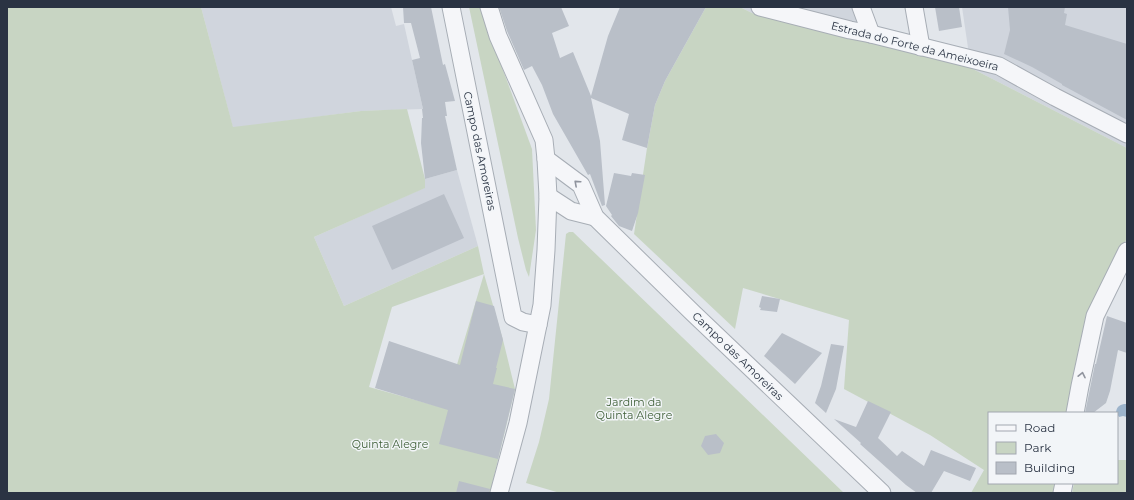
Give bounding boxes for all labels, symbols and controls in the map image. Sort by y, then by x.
street label: Estrada do Forte da Ameixoeira [830,18,1000,74]
street label: Campo das Amoreiras [461,90,500,212]
one-way arrow [574,181,582,188]
street label: Campo das Amoreiras [689,309,787,404]
one-way arrow [1078,371,1086,378]
park label: Jardim da Quinta Alegre [596,395,673,422]
legend [988,412,1118,484]
text: Road [1024,420,1055,435]
park label: Quinta Alegre [352,437,429,451]
text: Park [1024,440,1052,455]
text: Building [1024,460,1075,475]

